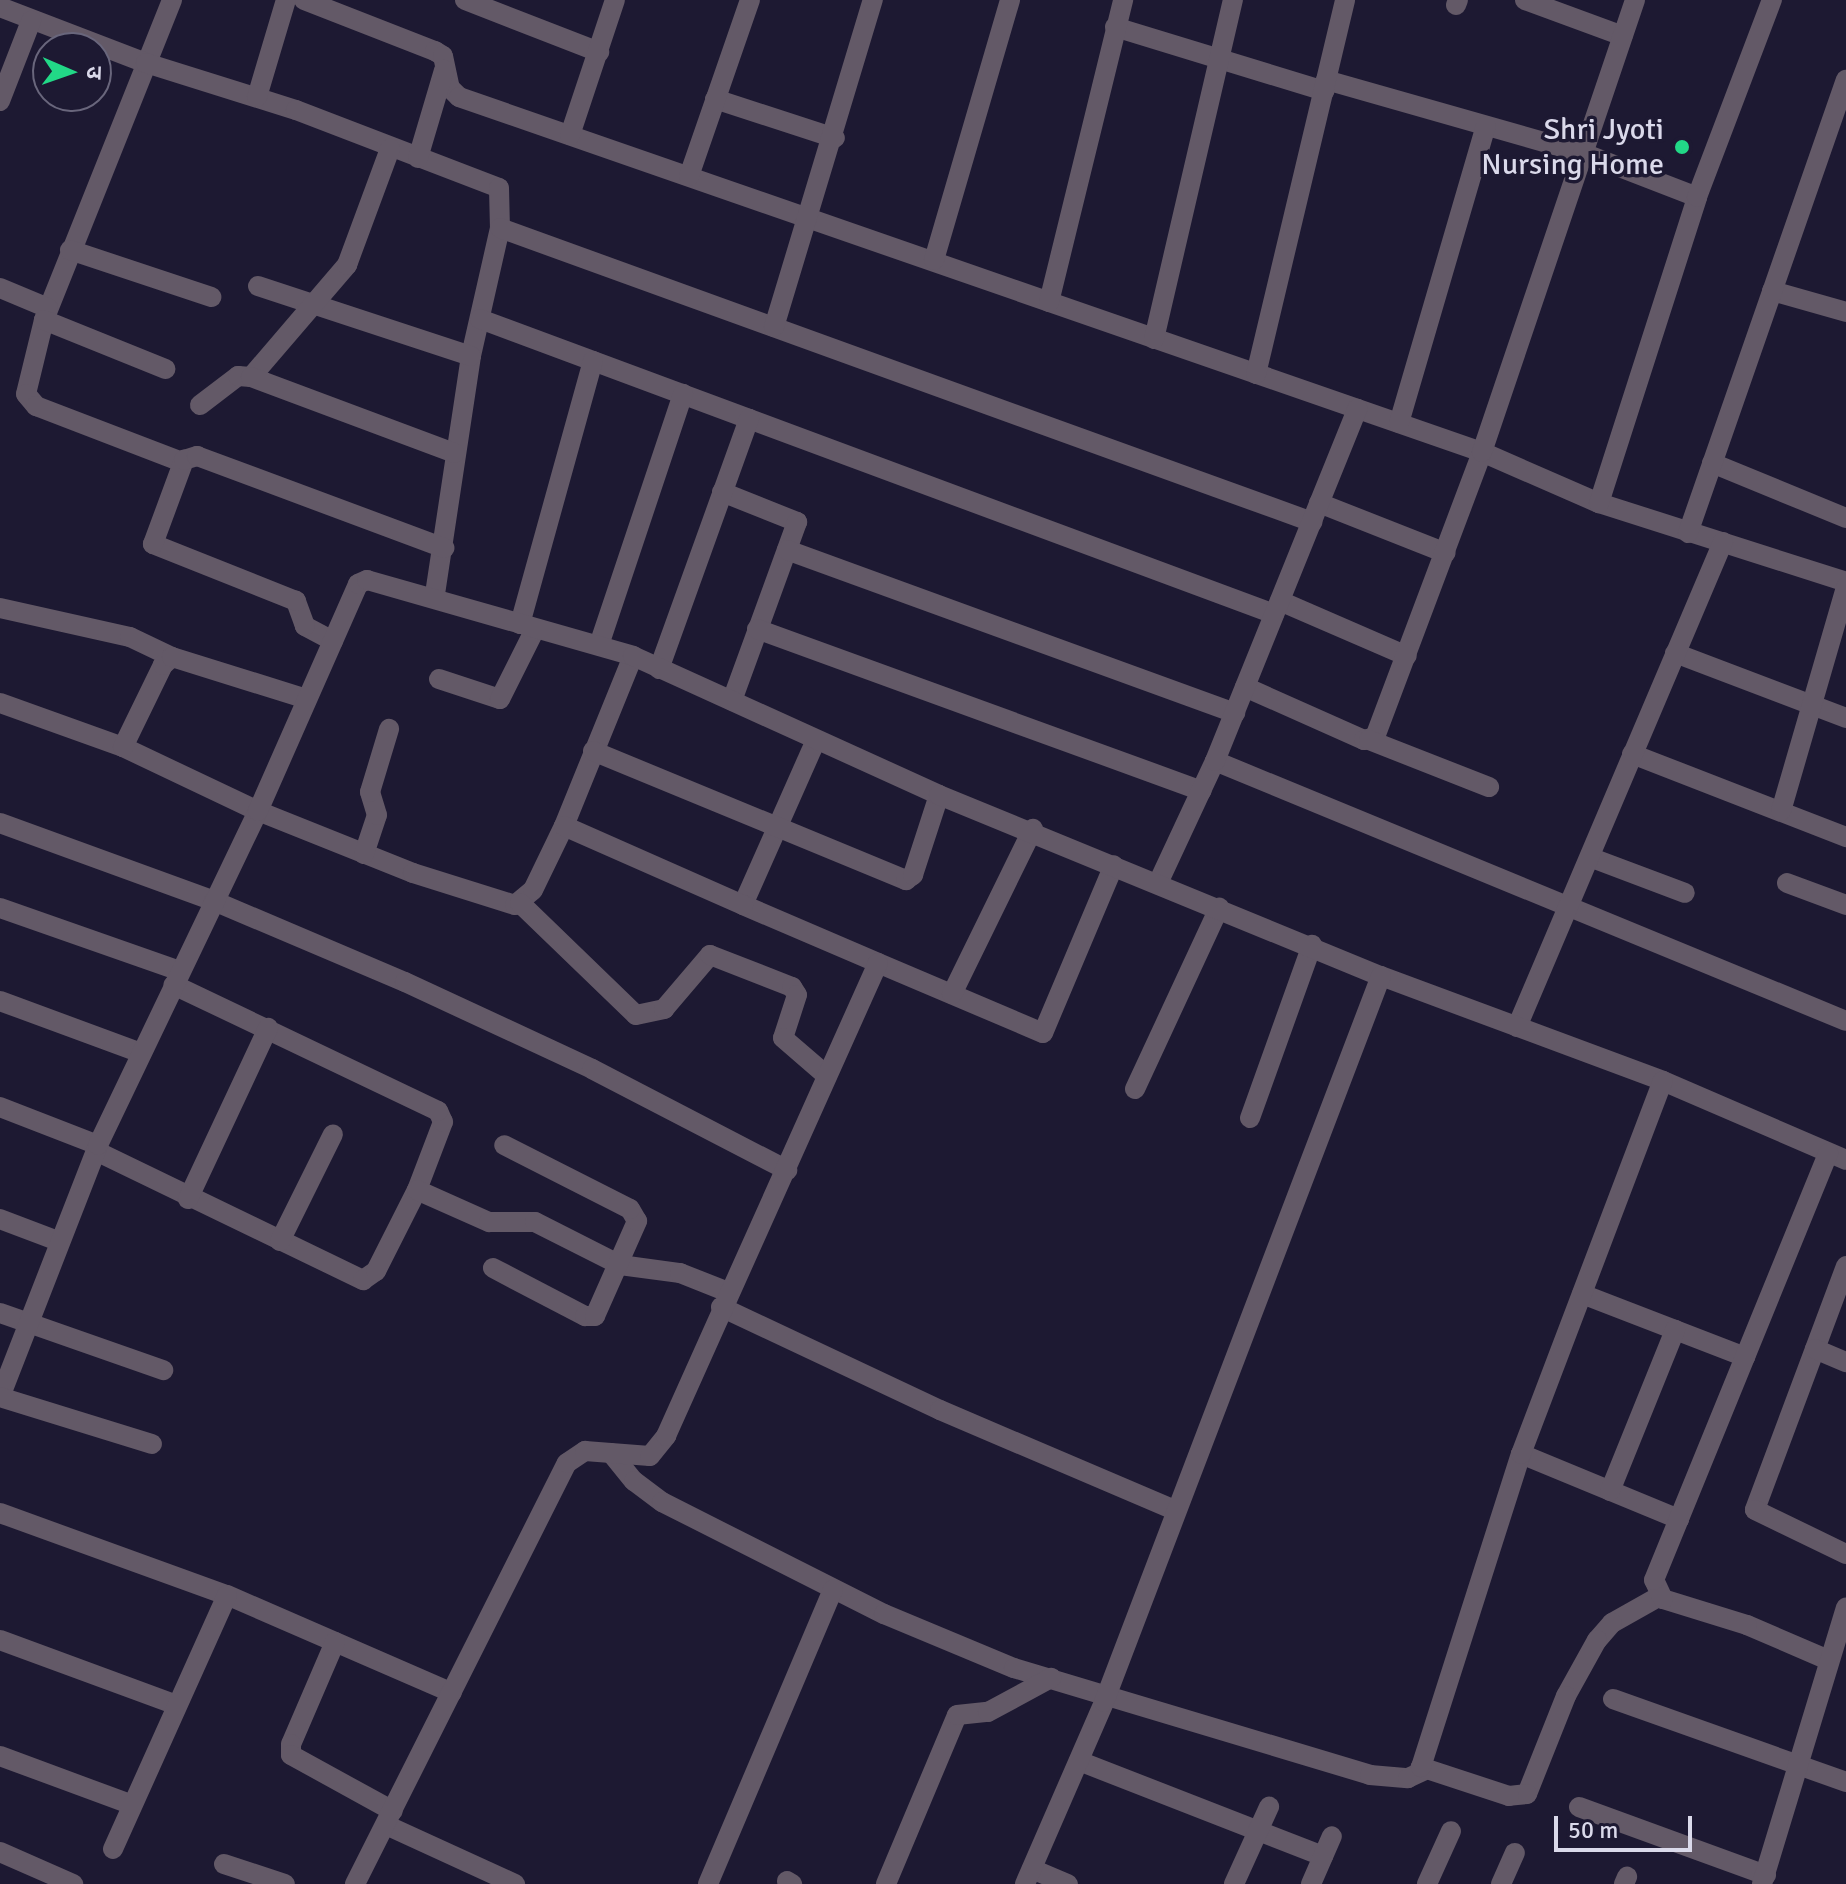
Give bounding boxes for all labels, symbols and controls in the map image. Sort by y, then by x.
north arrow [32,32,112,112]
text: उ [81,66,108,80]
place label: Shri Jyoti Nursing Home [1481,112,1664,182]
marker: Shri Jyoti Nursing Home [1671,136,1693,158]
scale bar [1558,1800,1696,1850]
text: 50 m [1568,1815,1618,1845]

